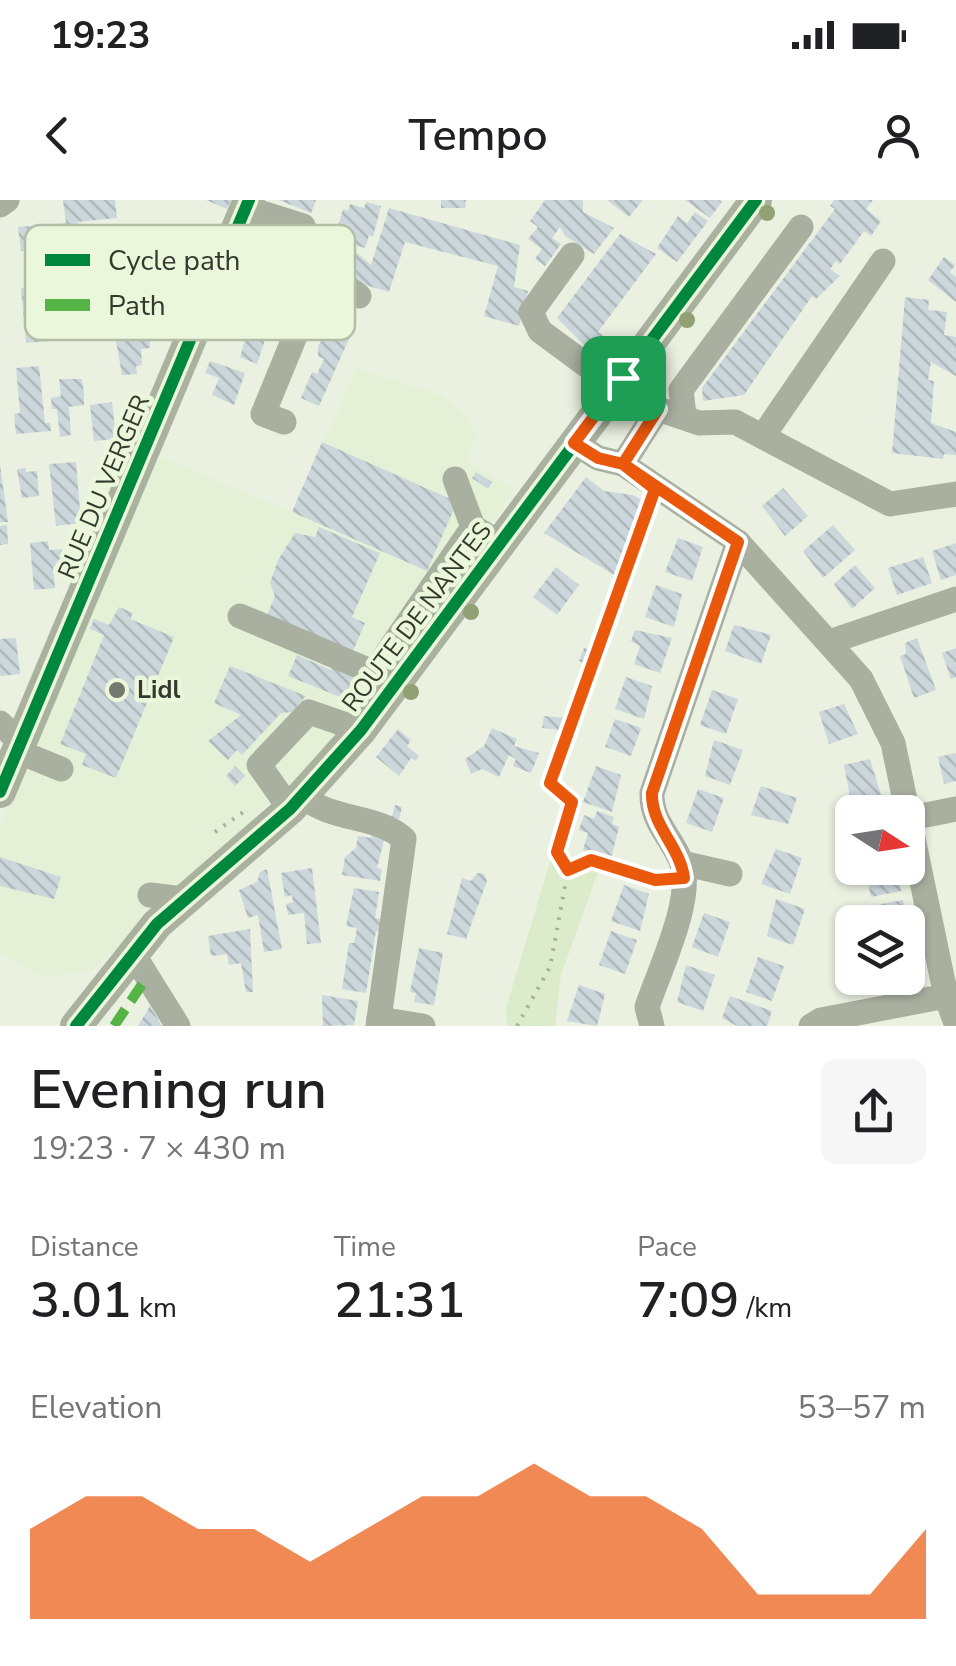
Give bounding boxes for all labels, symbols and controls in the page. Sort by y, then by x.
text: 19:23 [50,10,151,61]
text: Tempo [408,105,548,166]
icon: back [30,108,85,163]
icon: person [871,108,926,163]
legend [25,225,355,340]
text: Cycle path [108,242,240,280]
text: Path [108,287,166,325]
pin [581,336,666,421]
icon: arrive [596,351,651,406]
street label: RUE DU VERGER [50,389,158,584]
street label: ROUTE DE NANTES [334,515,500,719]
place label: Lidl [137,673,180,707]
marker: Lidl [106,679,128,701]
north arrow [835,795,925,885]
map controls [835,795,925,995]
button: layers [835,905,925,995]
text: Evening run [30,1052,327,1127]
button: share [821,1059,926,1164]
text: 19:23 · 7 × 430 m [30,1127,286,1170]
text: Distance [30,1228,139,1266]
text: Time [334,1228,396,1266]
text: Pace [637,1228,697,1266]
text: 3.01 [30,1266,132,1335]
text: 21:31 [334,1266,466,1335]
text: 7:09 [637,1266,739,1335]
text: km [132,1289,177,1327]
text: /km [739,1289,792,1327]
text: Elevation [30,1386,163,1429]
text: 53–57 m [798,1386,926,1429]

